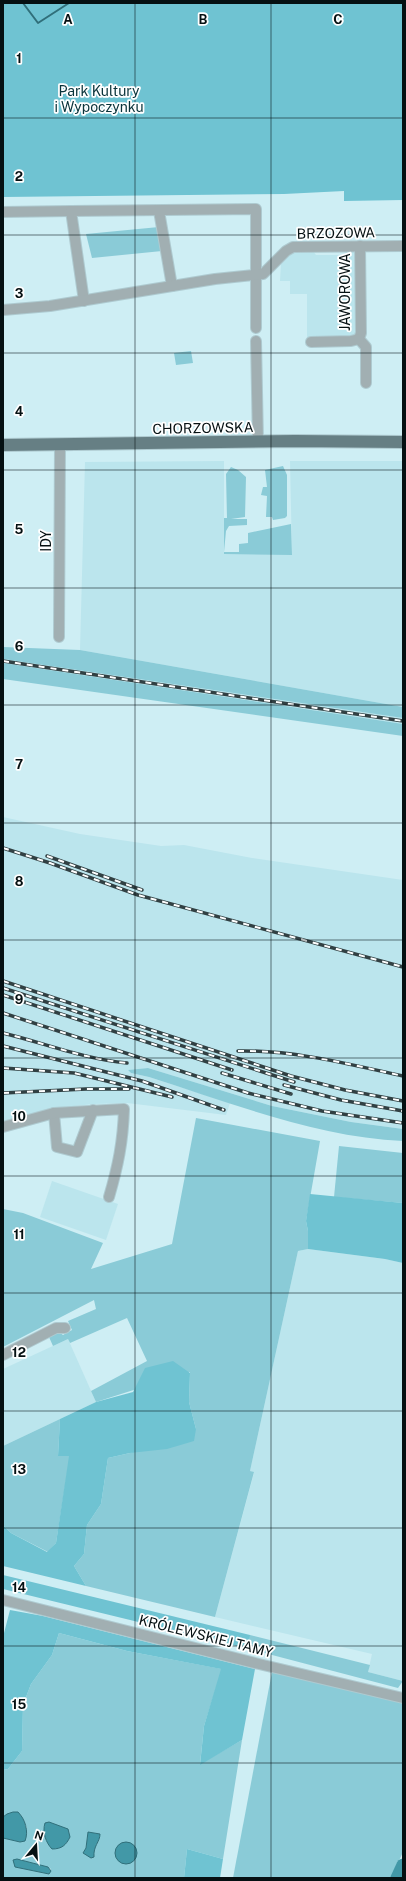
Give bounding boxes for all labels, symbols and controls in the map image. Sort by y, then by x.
text: A [63,12,73,27]
text: B [199,12,208,27]
text: C [333,12,343,27]
text: 1 [16,51,22,66]
park label: Park Kultury i Wypoczynku [54,83,144,115]
text: 2 [15,169,23,184]
street label: BRZOZOWA [297,224,375,242]
street label: JAWOROWA [337,253,353,331]
text: 3 [15,286,24,301]
text: 4 [15,404,24,419]
street label: CHORZOWSKA [152,419,254,437]
text: 5 [15,522,24,537]
street label: IDY [38,530,54,552]
text: 6 [15,639,24,654]
text: 7 [15,757,23,772]
text: 8 [15,874,24,889]
text: 9 [15,992,23,1007]
text: 10 [12,1109,26,1124]
text: 11 [13,1227,25,1242]
text: 12 [12,1345,26,1360]
text: 13 [12,1462,26,1477]
text: 14 [12,1580,27,1595]
street label: KRÓLEWSKIEJ TAMY [137,1610,276,1661]
text: 15 [12,1697,26,1712]
north arrow [16,1825,56,1865]
text: N [33,1828,45,1843]

